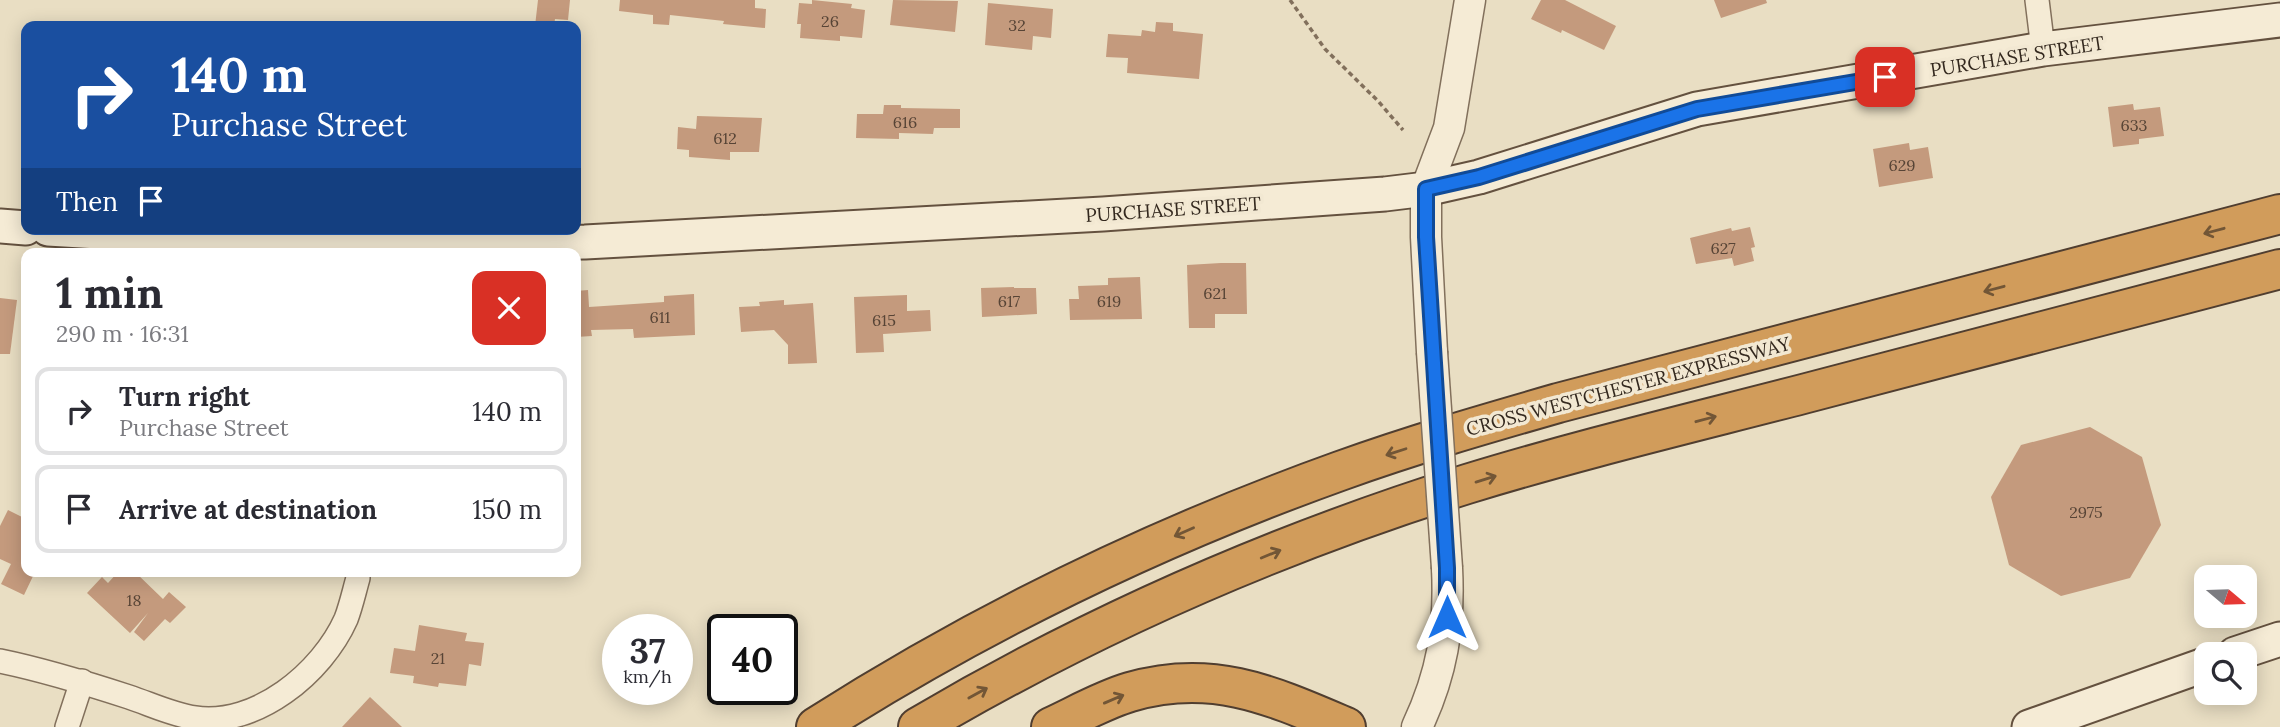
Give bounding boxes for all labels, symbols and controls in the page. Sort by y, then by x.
house number: 26 [821,11,839,31]
house number: 32 [1008,15,1026,35]
street label: PURCHASE STREET [1928,30,2106,82]
text: 140 m [171,43,307,105]
pin [1855,47,1915,107]
icon: right [56,49,147,140]
icon: arrive [1866,58,1904,96]
text: Purchase Street [171,104,407,145]
house number: 616 [893,112,917,132]
house number: 633 [2120,115,2148,135]
house number: 612 [713,128,737,148]
house number: 629 [1888,155,1916,175]
icon: arrive [132,182,170,220]
text: Then [56,185,118,218]
street label: PURCHASE STREET [1084,191,1262,227]
one-way arrow [2203,226,2225,239]
house number: 627 [1710,238,1736,258]
text: 1 min [56,266,163,320]
button: close [472,271,546,345]
house number: 621 [1203,283,1227,303]
one-way arrow [1983,283,2006,296]
house number: 617 [998,291,1021,311]
house number: 619 [1097,291,1121,311]
house number: 611 [650,307,671,327]
house number: 615 [872,310,896,330]
text: 290 m · 16:31 [56,319,189,348]
street label: CROSS WESTCHESTER EXPRESSWAY [1463,331,1793,441]
text: Turn right [119,380,250,413]
icon: right [60,392,98,430]
text: 140 m [472,395,542,428]
one-way arrow [1695,412,1717,425]
text: Purchase Street [119,413,289,442]
one-way arrow [1386,447,1408,459]
one-way arrow [1475,471,1497,484]
icon: arrive [60,490,98,528]
text: Arrive at destination [119,493,377,526]
text: 150 m [472,493,542,526]
house number: 2975 [2069,502,2103,522]
one-way arrow [1173,526,1195,539]
one-way arrow [1260,546,1282,559]
north arrow [2194,565,2258,628]
map controls [2194,565,2257,705]
position arrow [1410,580,1484,654]
house number: 18 [127,590,141,610]
speed limit sign: 40 [707,614,798,705]
text: 37 [629,628,666,673]
button: search [2194,642,2257,705]
house number: 21 [431,648,445,668]
text: km/h [623,665,672,688]
one-way arrow [967,686,987,700]
one-way arrow [1102,691,1124,704]

